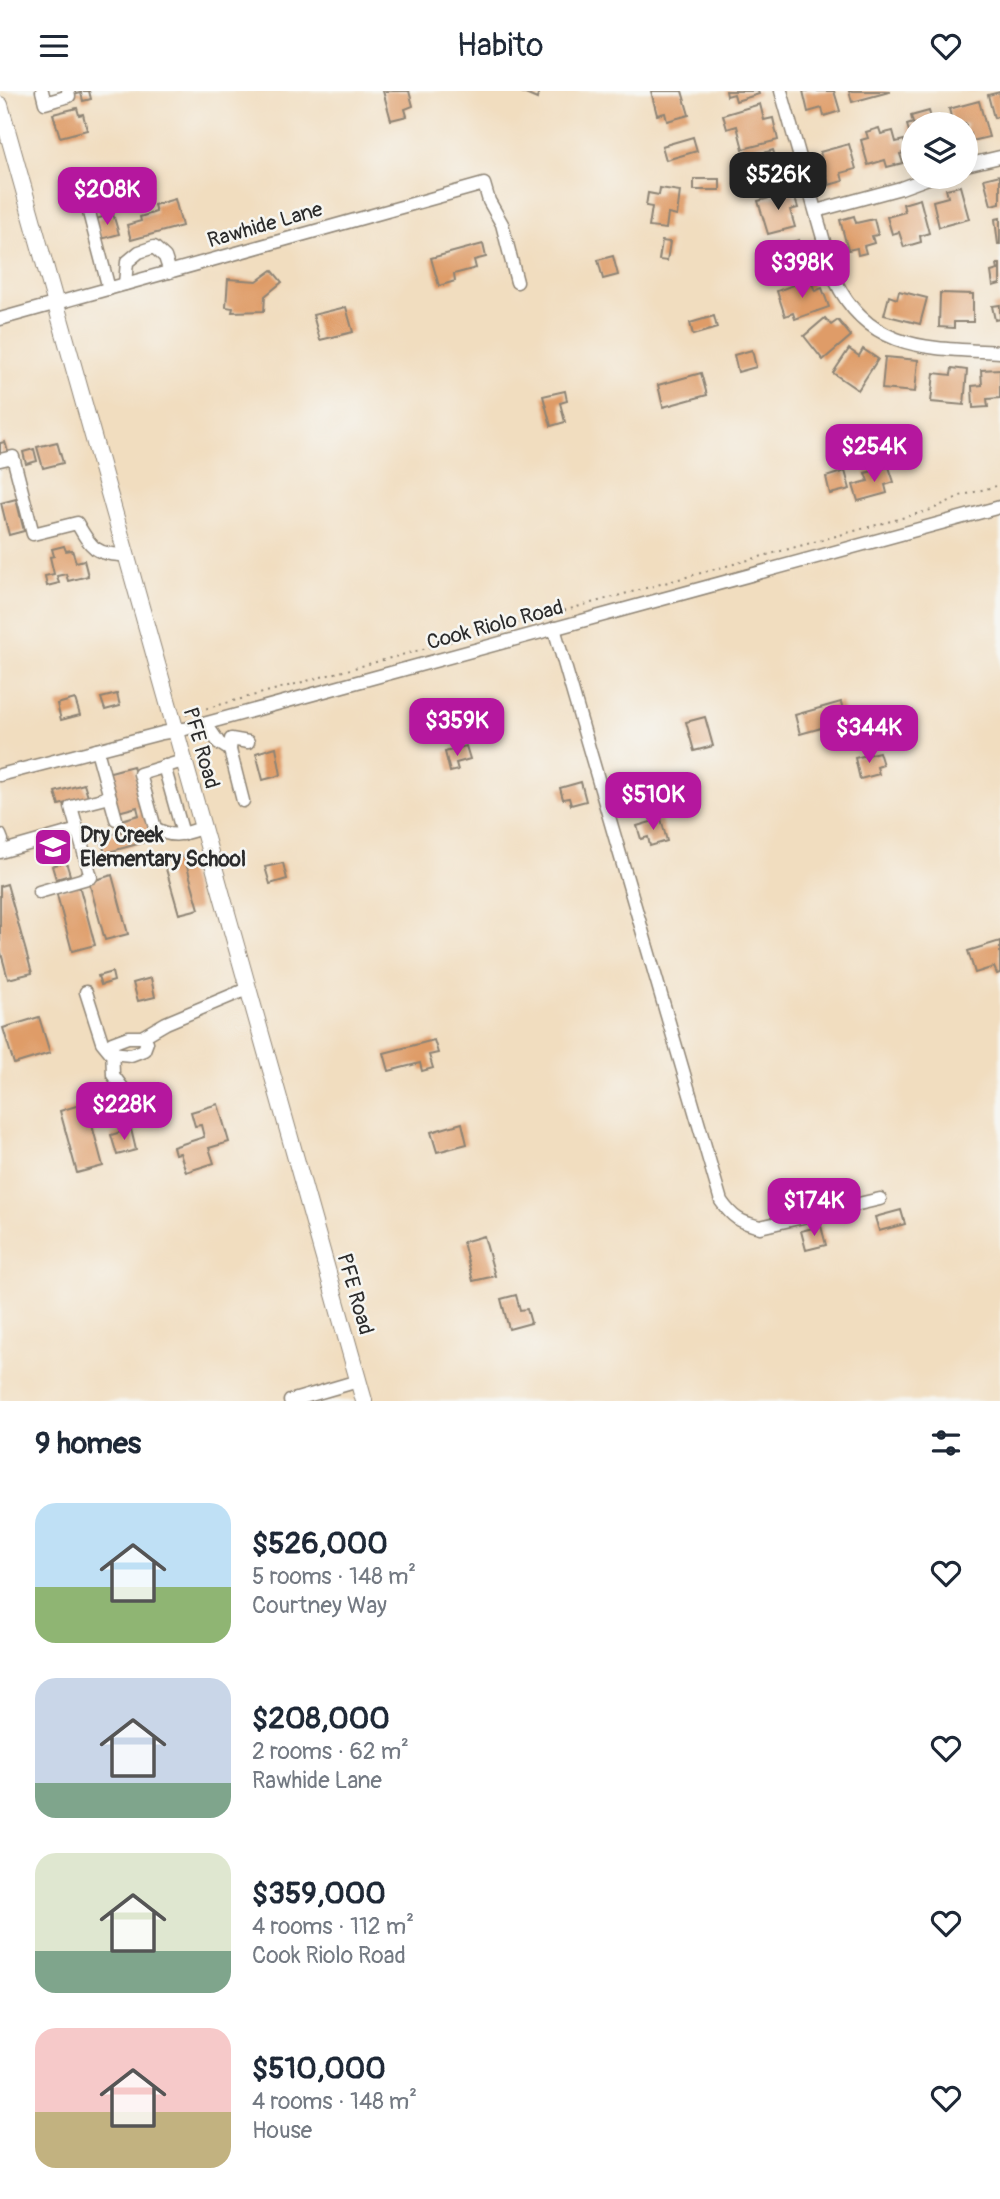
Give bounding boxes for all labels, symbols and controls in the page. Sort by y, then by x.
text: Habito [457,26,543,66]
icon: menu [35,27,73,65]
icon: heart [927,27,965,65]
map controls [901,112,978,189]
button: layers [901,112,978,189]
pin: $526K [729,152,827,212]
text: $526K [745,160,811,189]
pin: $208K [58,167,156,227]
text: $208K [74,175,140,204]
street label: Rawhide Lane [204,196,326,254]
pin: $398K [753,241,851,300]
text: $398K [771,248,833,277]
pin: $254K [825,425,923,484]
text: $254K [842,432,907,461]
street label: Cook Riolo Road [424,594,566,656]
pin: $359K [408,699,506,758]
street label: PFE Road [177,704,225,792]
pin: $344K [820,705,918,765]
text: $359K [425,706,489,735]
text: $344K [836,713,902,742]
pin: $510K [604,773,702,832]
text: $510K [621,780,685,809]
place label: Dry Creek Elementary School [80,822,246,873]
school or university icon: Dry Creek Elementary School [32,826,74,868]
pin: $228K [75,1083,173,1142]
text: $228K [92,1090,156,1119]
pin: $174K [765,1179,863,1238]
text: $174K [784,1186,844,1215]
street label: PFE Road [331,1250,379,1338]
icon: filters [927,1424,965,1462]
text: 9 homes [35,1425,141,1462]
text: $526,000 [252,1525,388,1562]
icon: home [91,1531,175,1615]
icon: heart [927,1554,965,1592]
text: 5 rooms · 148 m² [252,1562,416,1591]
text: Courtney Way [252,1591,387,1620]
text: $208,000 [252,1700,390,1737]
icon: home [91,1706,175,1790]
icon: heart [927,1729,965,1767]
text: 2 rooms · 62 m² [252,1737,409,1766]
text: Rawhide Lane [252,1766,382,1795]
text: $359,000 [252,1875,386,1912]
icon: home [91,1881,175,1965]
icon: heart [927,1904,965,1942]
text: 4 rooms · 112 m² [252,1912,414,1941]
text: Cook Riolo Road [252,1941,406,1970]
text: $510,000 [252,2050,386,2087]
icon: home [91,2056,175,2140]
icon: heart [927,2079,965,2117]
text: 4 rooms · 148 m² [252,2087,417,2116]
text: House [252,2116,312,2145]

